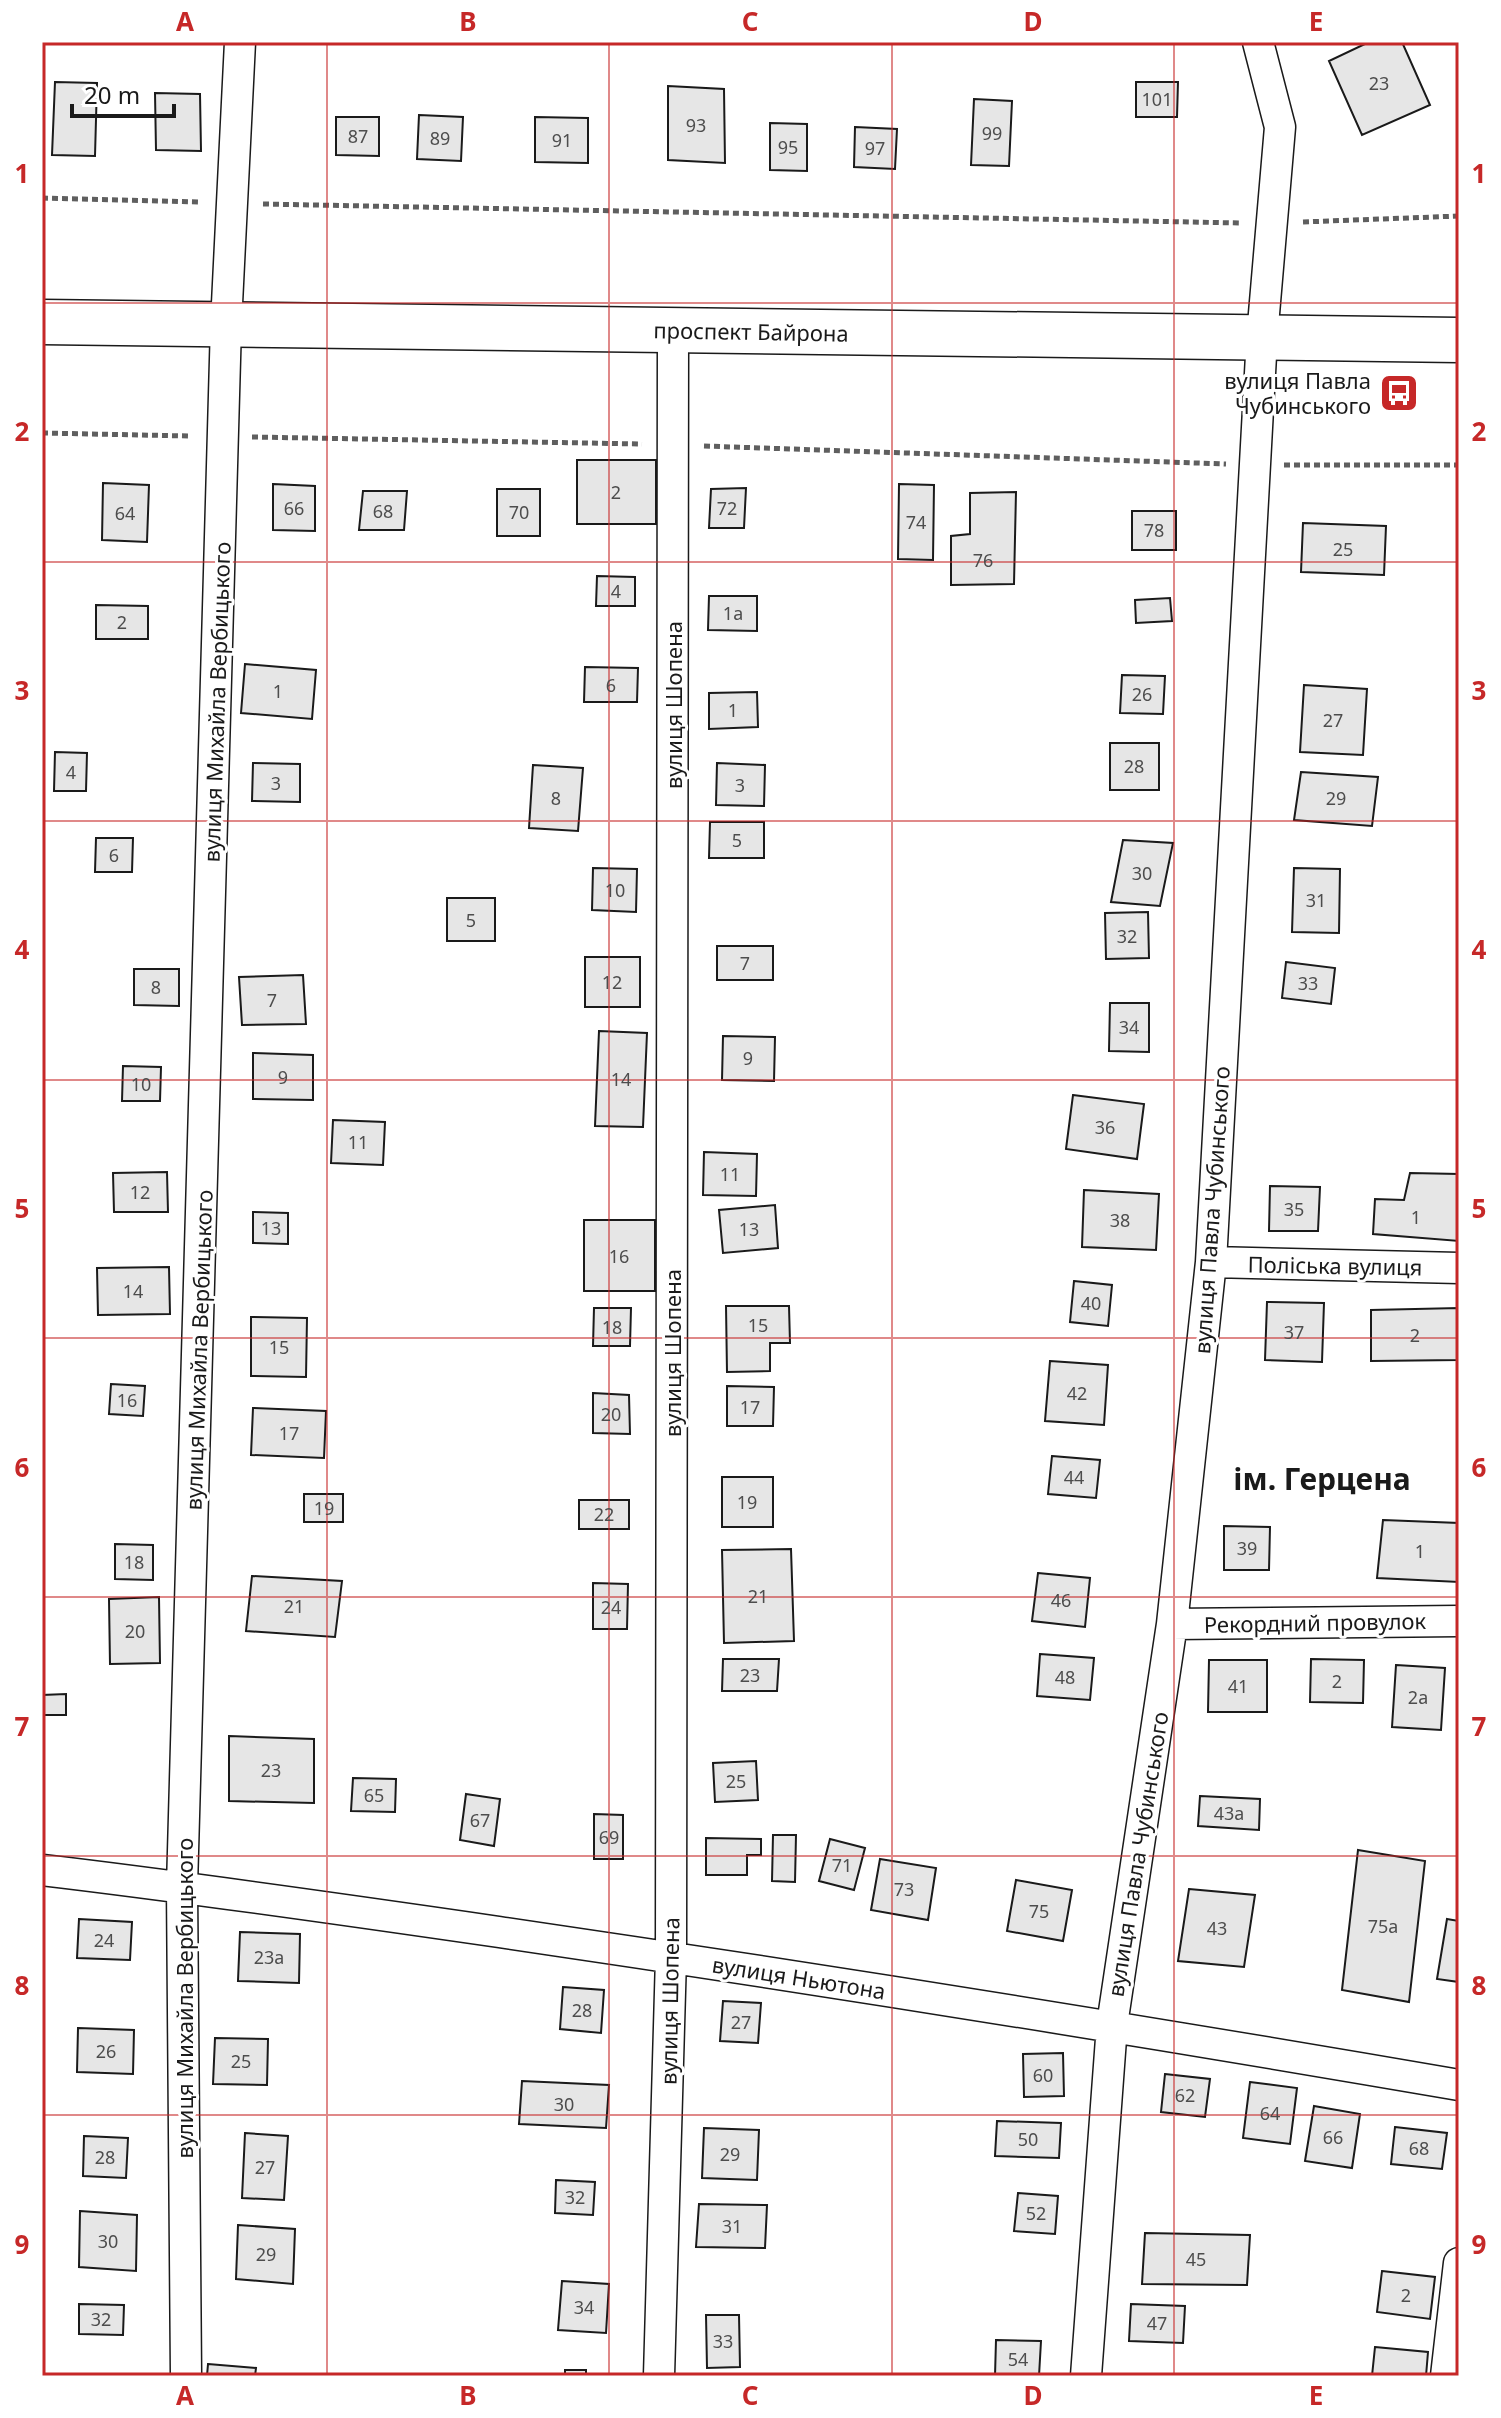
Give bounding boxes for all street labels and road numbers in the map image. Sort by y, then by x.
street label: проспект Байрона [653,314,849,348]
street label: вулиця Михайла Вербицького [195,541,237,863]
street label: вулиця Шопена [658,621,688,789]
street label: вулиця Павла Чубинського [1186,1065,1236,1355]
street label: вулиця Михайла Вербицького [177,1189,219,1511]
street label: Поліська вулиця [1247,1248,1423,1282]
street label: вулиця Шопена [657,1269,687,1437]
street label: Рекордний провулок [1204,1605,1427,1639]
street label: вулиця Павла Чубинського [1100,1709,1174,1999]
street label: вулиця Михайла Вербицького [169,1838,199,2158]
street label: вулиця Шопена [653,1917,685,2085]
street label: вулиця Ньютона [710,1948,888,2006]

